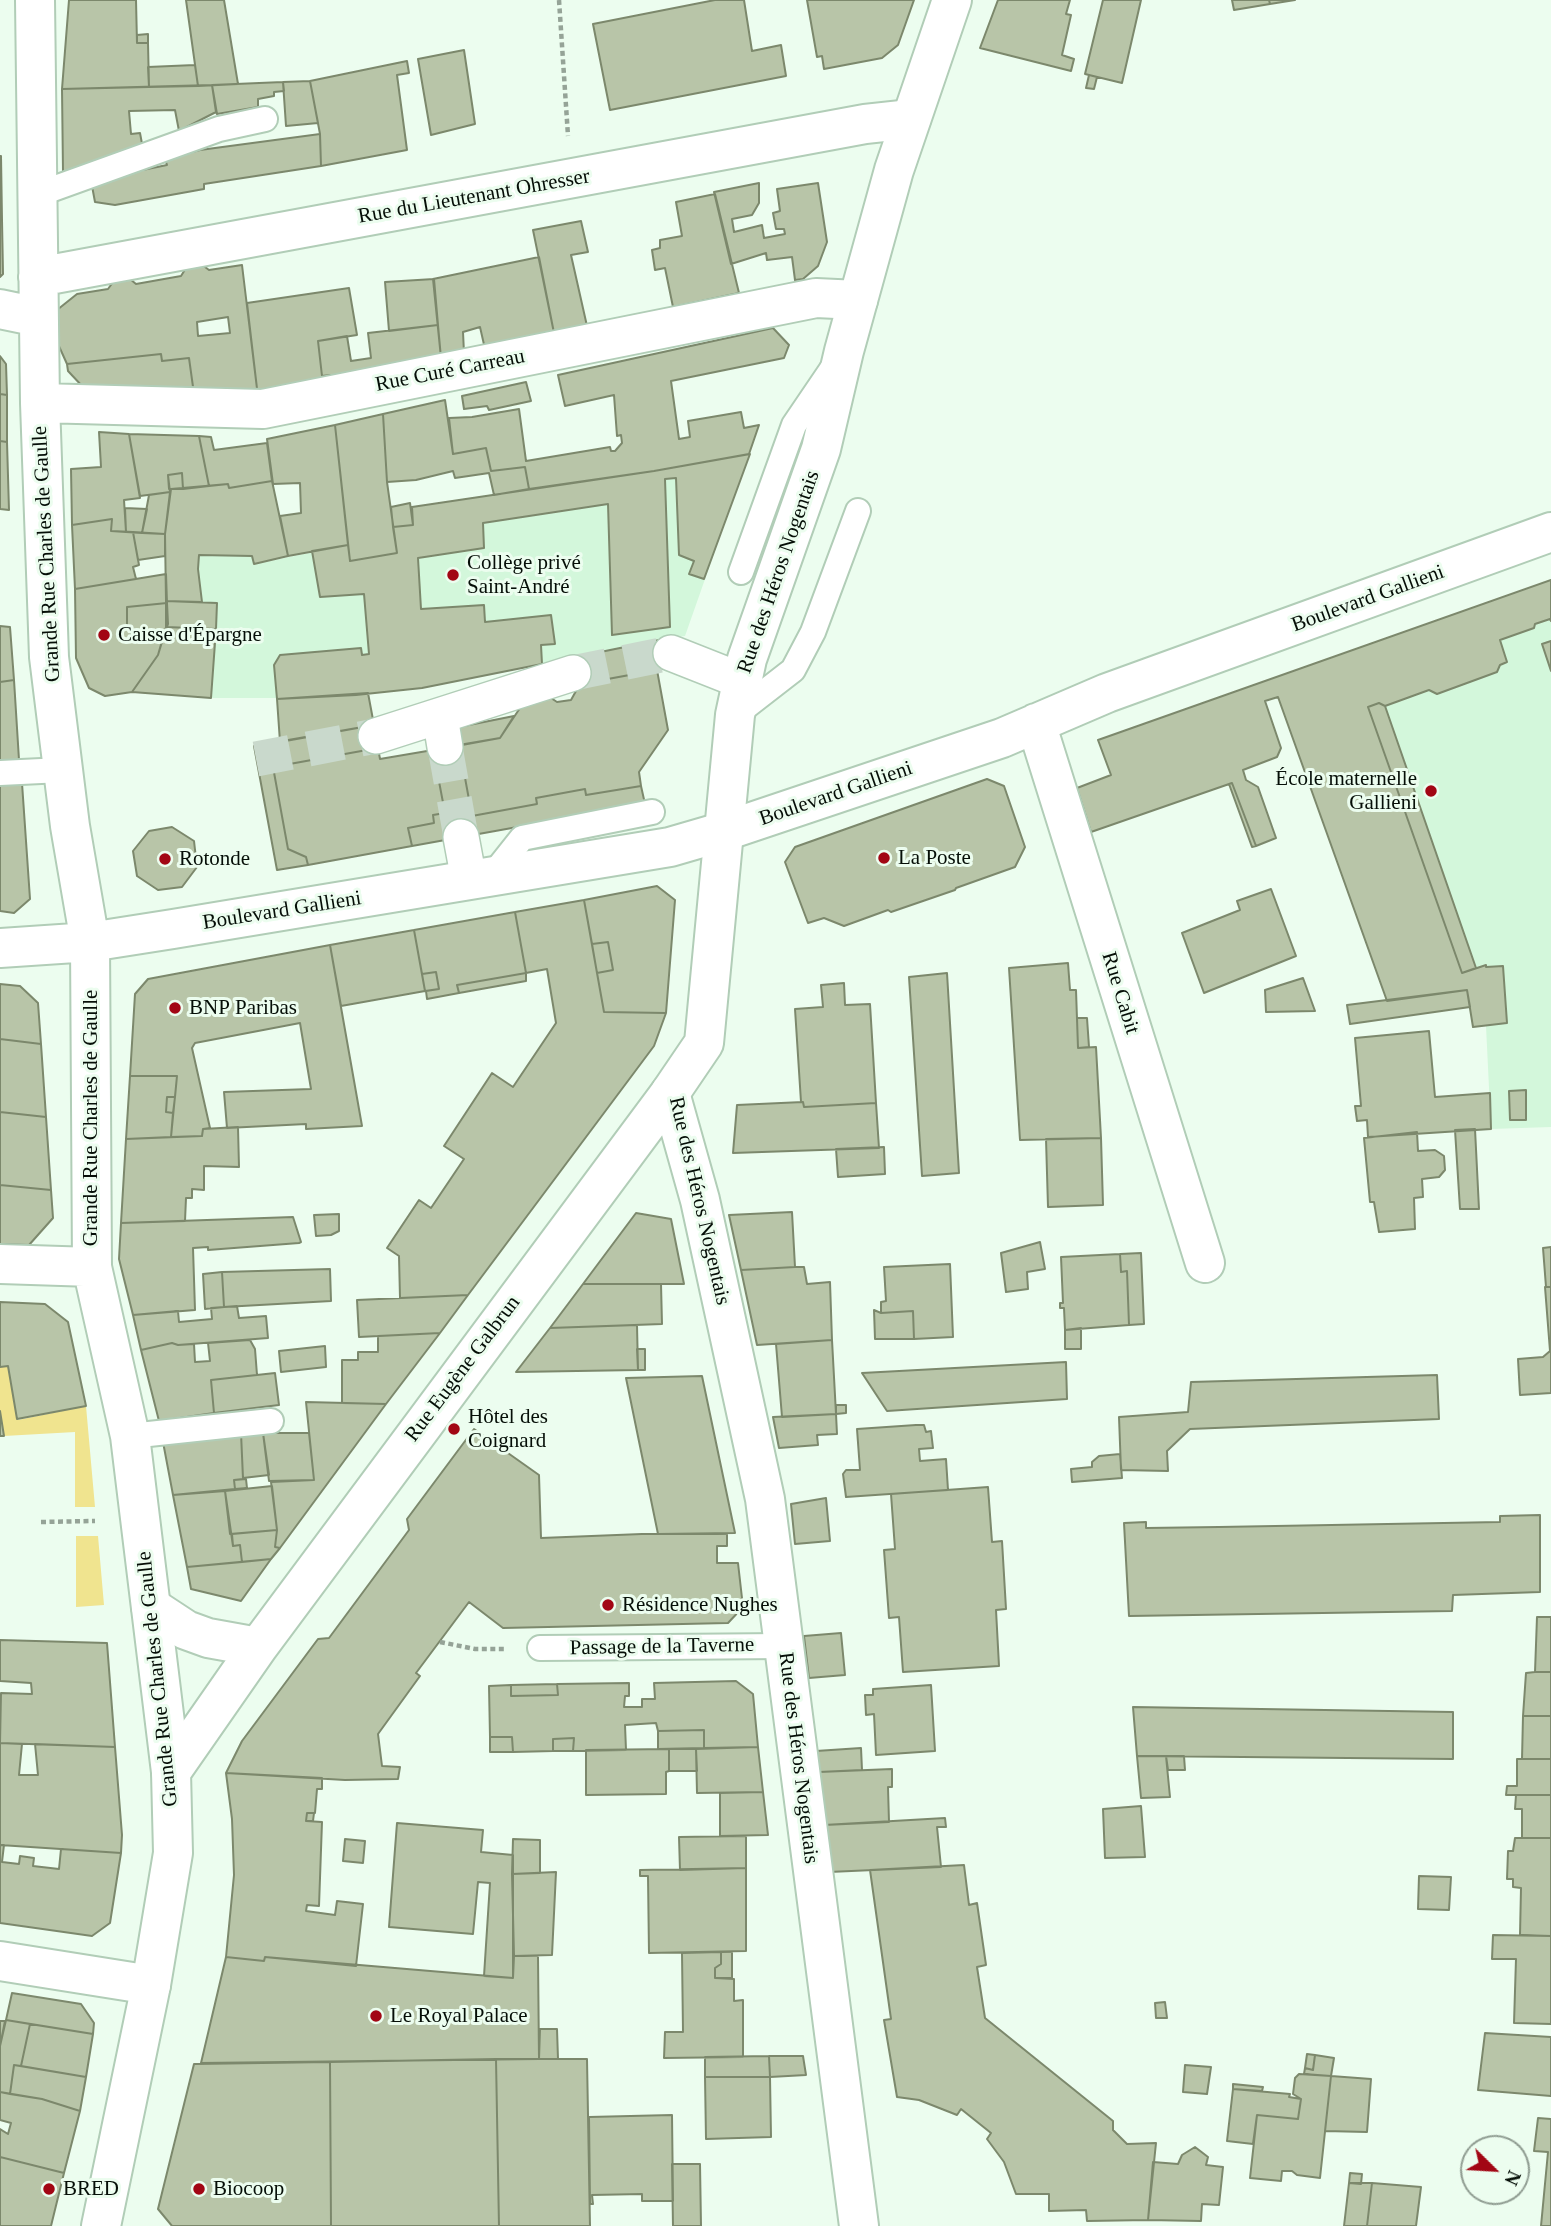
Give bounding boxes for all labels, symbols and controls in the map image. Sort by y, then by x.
street label: Rue du Lieutenant Ohresser [356,164,592,230]
street label: Rue Curé Carreau [373,344,527,398]
street label: Grande Rue Charles de Gaulle [28,425,66,683]
street label: Rue des Héros Nogentais [732,467,826,677]
place label: Collège privé Saint-André [467,550,581,600]
street label: Boulevard Gallieni [1288,560,1448,638]
marker: Collège privé Saint-André [445,567,461,583]
place label: Caisse d'Épargne [118,622,262,648]
marker: Caisse d'Épargne [96,627,112,643]
street label: Boulevard Gallieni [756,756,916,832]
place label: École maternelle Gallieni [1275,766,1417,816]
marker: École maternelle Gallieni [1423,783,1439,799]
place label: La Poste [898,845,971,871]
place label: Rotonde [179,846,250,872]
marker: La Poste [876,850,892,866]
marker: Rotonde [157,851,173,867]
street label: Boulevard Gallieni [201,886,363,936]
street label: Rue Cabit [1096,949,1144,1037]
street label: Grande Rue Charles de Gaulle [78,990,104,1246]
place label: BNP Paribas [189,995,297,1021]
marker: BNP Paribas [167,1000,183,1016]
street label: Rue des Héros Nogentais [663,1094,735,1308]
street label: Rue Eugène Galbrun [400,1291,526,1447]
place label: Hôtel des Coignard [468,1404,548,1454]
marker: Hôtel des Coignard [446,1421,462,1437]
street label: Grande Rue Charles de Gaulle [132,1550,184,1808]
place label: Résidence Nughes [622,1592,778,1618]
marker: Résidence Nughes [600,1597,616,1613]
street label: Passage de la Taverne [570,1633,754,1661]
street label: Rue des Héros Nogentais [773,1651,823,1865]
place label: Le Royal Palace [390,2003,528,2029]
marker: Le Royal Palace [368,2008,384,2024]
north arrow [1460,2135,1530,2205]
text: N [1500,2167,1525,2188]
place label: BRED [63,2176,119,2202]
place label: Biocoop [213,2176,284,2202]
marker: BRED [41,2181,57,2197]
marker: Biocoop [191,2181,207,2197]

